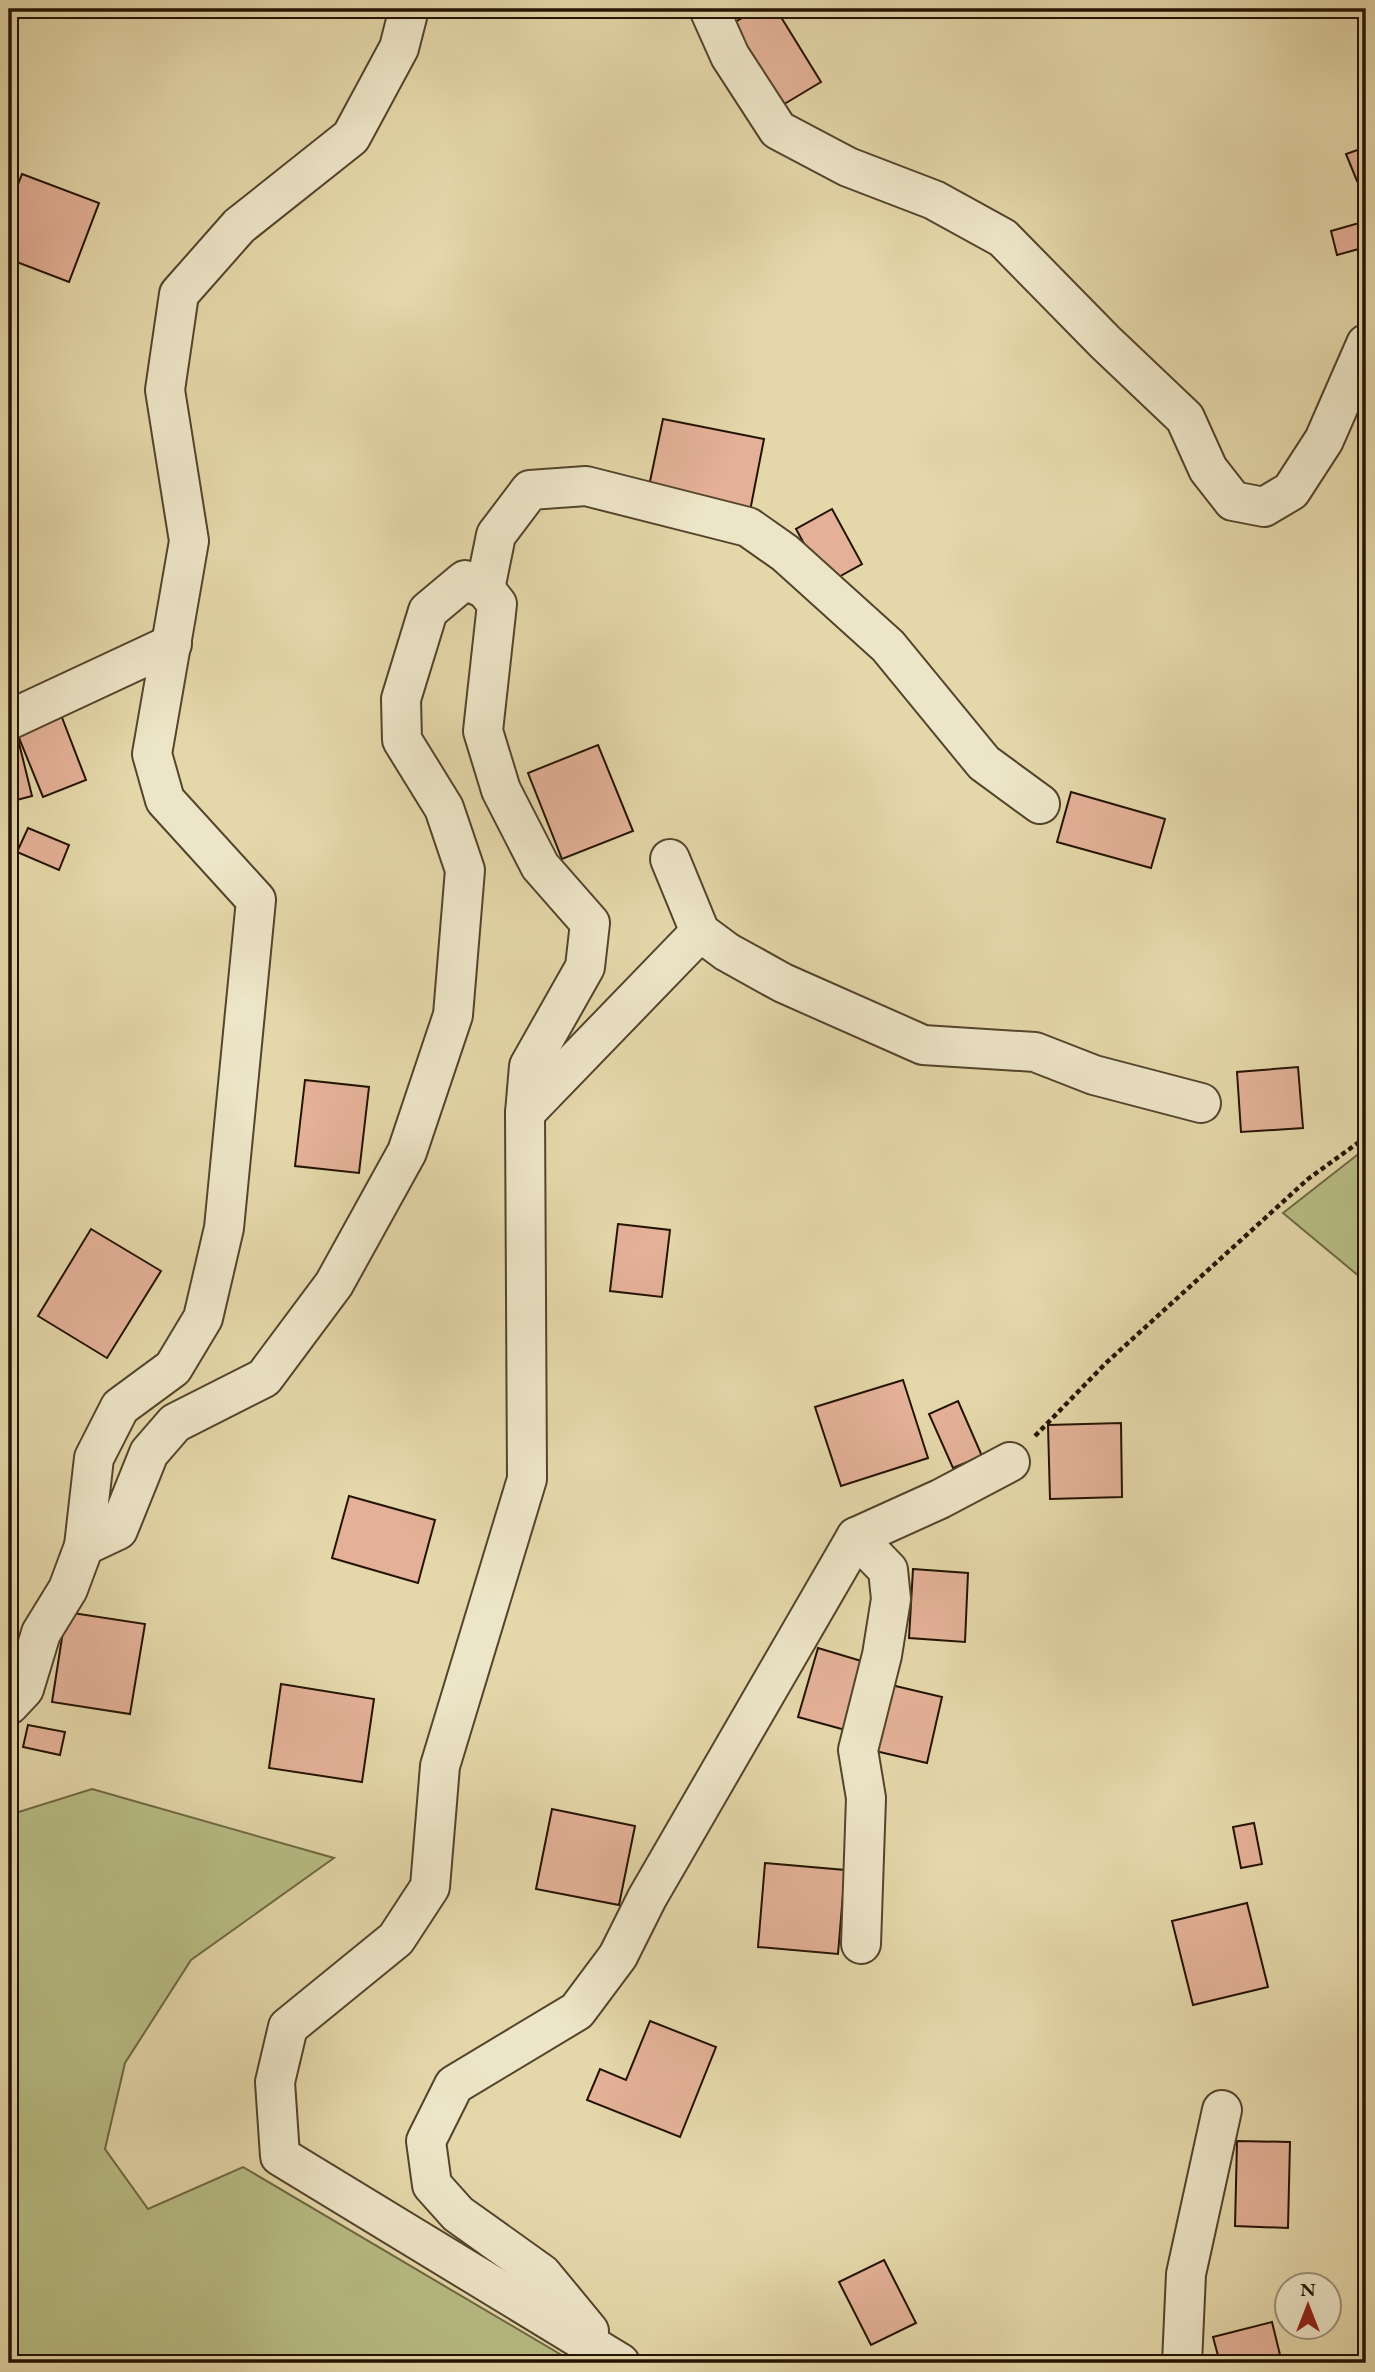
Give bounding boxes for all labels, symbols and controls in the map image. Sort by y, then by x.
north arrow [1274,2270,1344,2340]
text: N [1300,2277,1316,2302]

